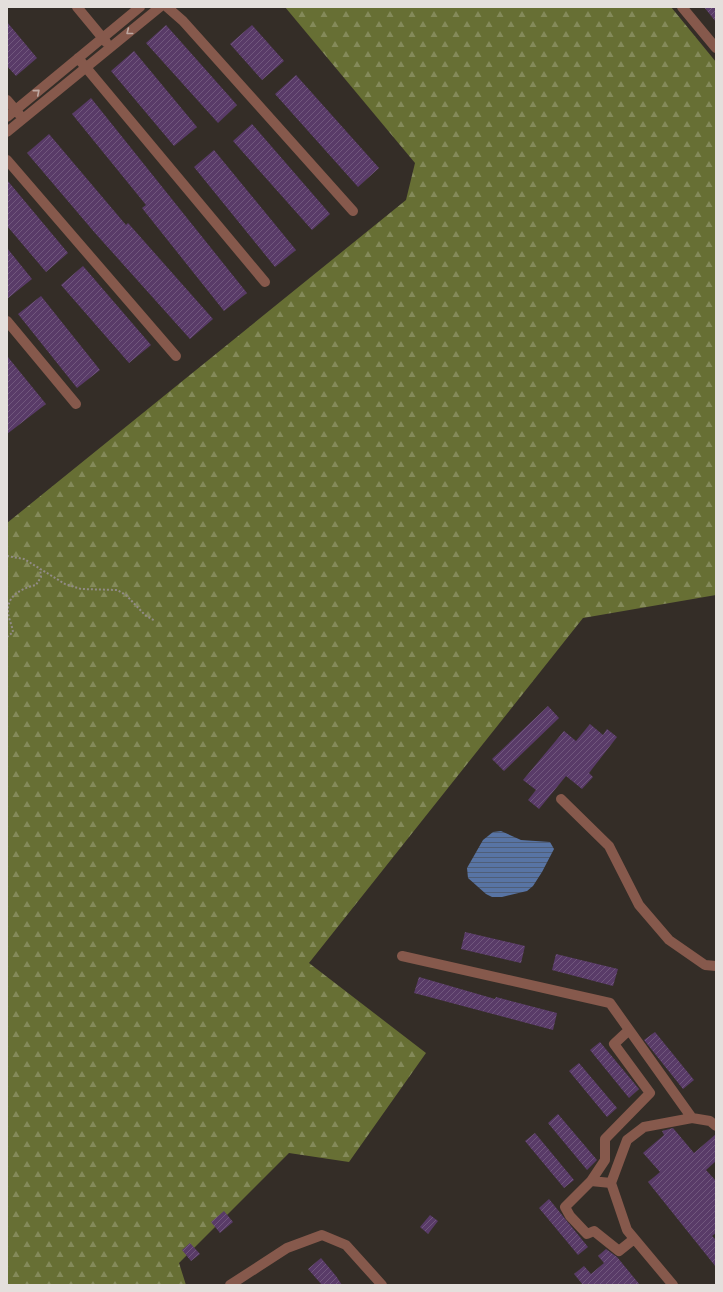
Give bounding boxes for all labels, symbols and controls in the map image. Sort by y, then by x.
one-way arrow [127,27,134,34]
one-way arrow [32,90,39,97]

